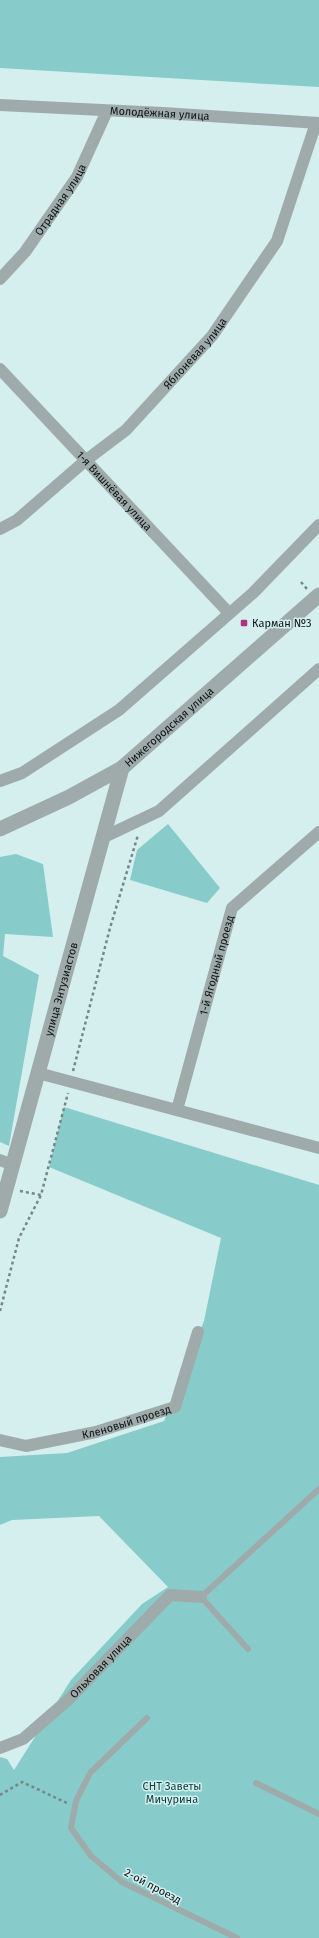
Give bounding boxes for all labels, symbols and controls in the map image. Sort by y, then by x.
street label: Молодёжная улица [110,104,210,123]
street label: Отрадная улица [32,162,89,238]
street label: Яблоневая улица [161,315,230,392]
street label: 1-я Вишнёвая улица [73,449,154,534]
place label: Карман №3 [252,617,312,630]
marker: Карман №3 [239,618,249,628]
street label: Нижегородская улица [122,685,217,770]
street label: 1-й Ягодный проезд [197,914,237,1017]
street label: улица Энтузиастов [42,941,81,1038]
street label: Кленовый проезд [81,1403,173,1442]
street label: Ольховая улица [67,1633,134,1701]
park label: СНТ Заветы Мичурина [143,1780,201,1806]
street label: 2-ой проезд [122,1866,183,1907]

